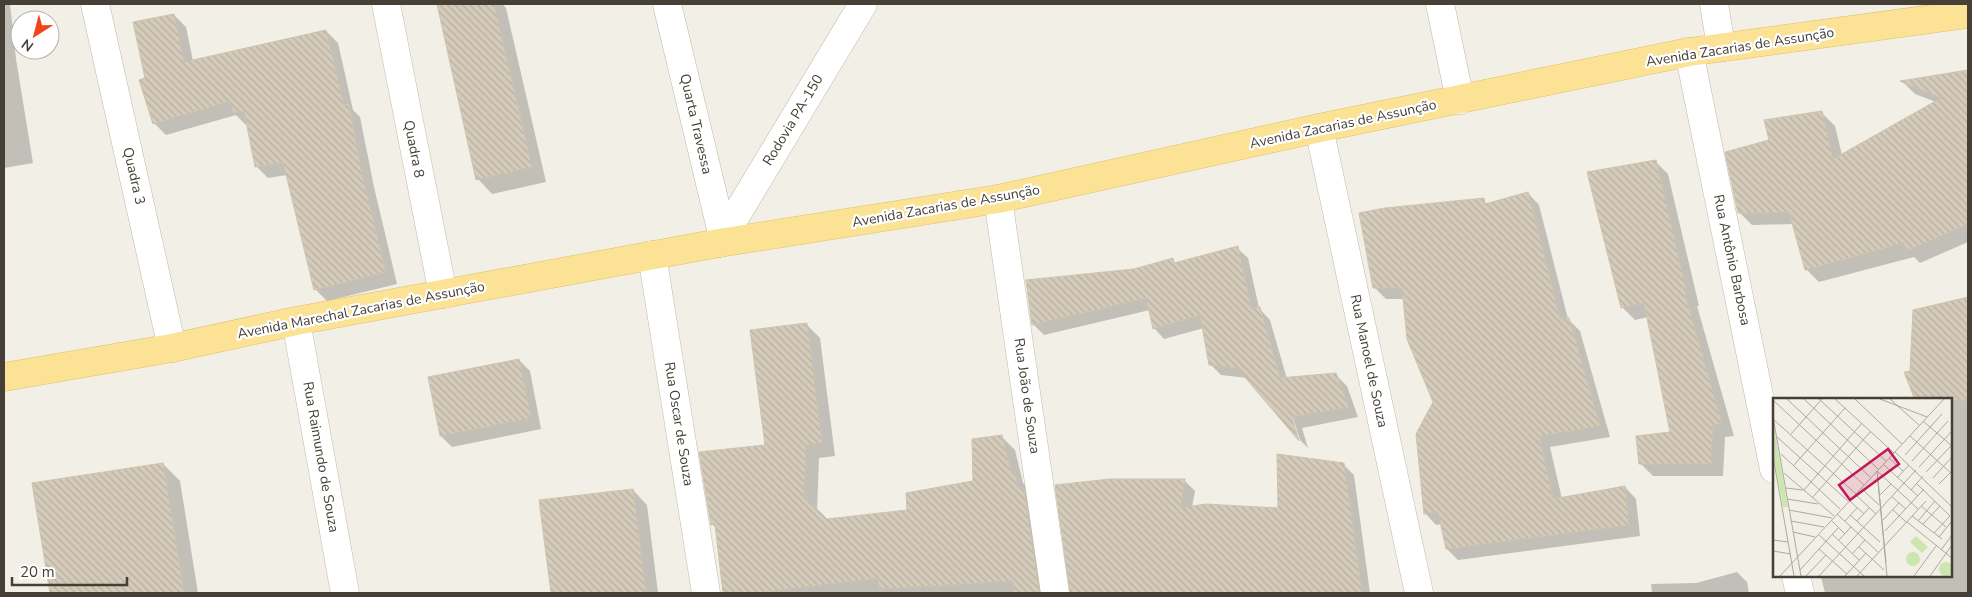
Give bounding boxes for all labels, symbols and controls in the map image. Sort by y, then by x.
north arrow [10,10,60,60]
street label: Avenida Zacarias de Assunção [1644,23,1836,71]
text: N [18,34,37,56]
street label: Rodovia PA-150 [758,71,828,169]
street label: Quarta Travessa [675,72,717,176]
street label: Avenida Zacarias de Assunção [1248,95,1438,153]
street label: Quadra 8 [399,118,429,180]
street label: Quadra 3 [118,145,150,207]
street label: Avenida Zacarias de Assunção [851,180,1042,232]
street label: Rua Antônio Barbosa [1709,193,1755,327]
street label: Avenida Marechal Zacarias de Assunção [236,277,487,343]
street label: Rua Manoel de Souza [1346,293,1392,429]
street label: Rua João de Souza [1009,337,1045,455]
street label: Rua Oscar de Souza [660,361,698,487]
street label: Rua Raimundo de Souza [298,380,344,534]
inset map [1773,398,1952,577]
scale bar [12,554,128,586]
text: 20 m [20,562,55,582]

